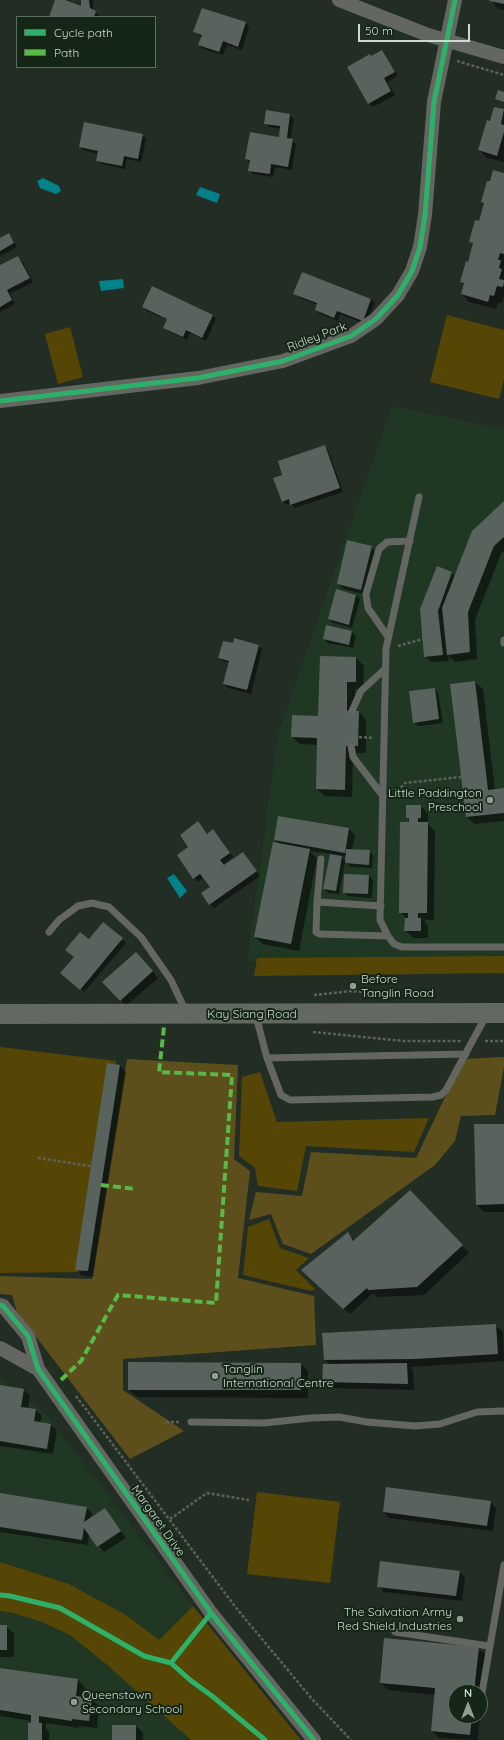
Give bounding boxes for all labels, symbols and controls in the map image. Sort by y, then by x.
legend [16,16,156,68]
scale bar [360,16,472,42]
text: 50 m [365,23,393,38]
text: Cycle path [54,25,113,40]
text: Path [54,45,79,60]
street label: Ridley Park [285,319,349,355]
place label: Little Paddington Preschool [388,786,482,814]
marker: Little Paddington Preschool [485,795,495,805]
place label: Before Tanglin Road [361,972,434,1000]
marker: Before Tanglin Road [348,981,358,991]
street label: Kay Siang Road [207,1007,297,1021]
place label: Tanglin International Centre [223,1362,333,1390]
marker: Tanglin International Centre [210,1371,220,1381]
street label: Margaret Drive [128,1483,188,1559]
place label: The Salvation Army Red Shield Industries [337,1605,452,1633]
marker: The Salvation Army Red Shield Industries [455,1614,465,1624]
north arrow [448,1684,488,1724]
text: N [464,1686,472,1700]
place label: Queenstown Secondary School [82,1688,182,1716]
marker: Queenstown Secondary School [69,1697,79,1707]

